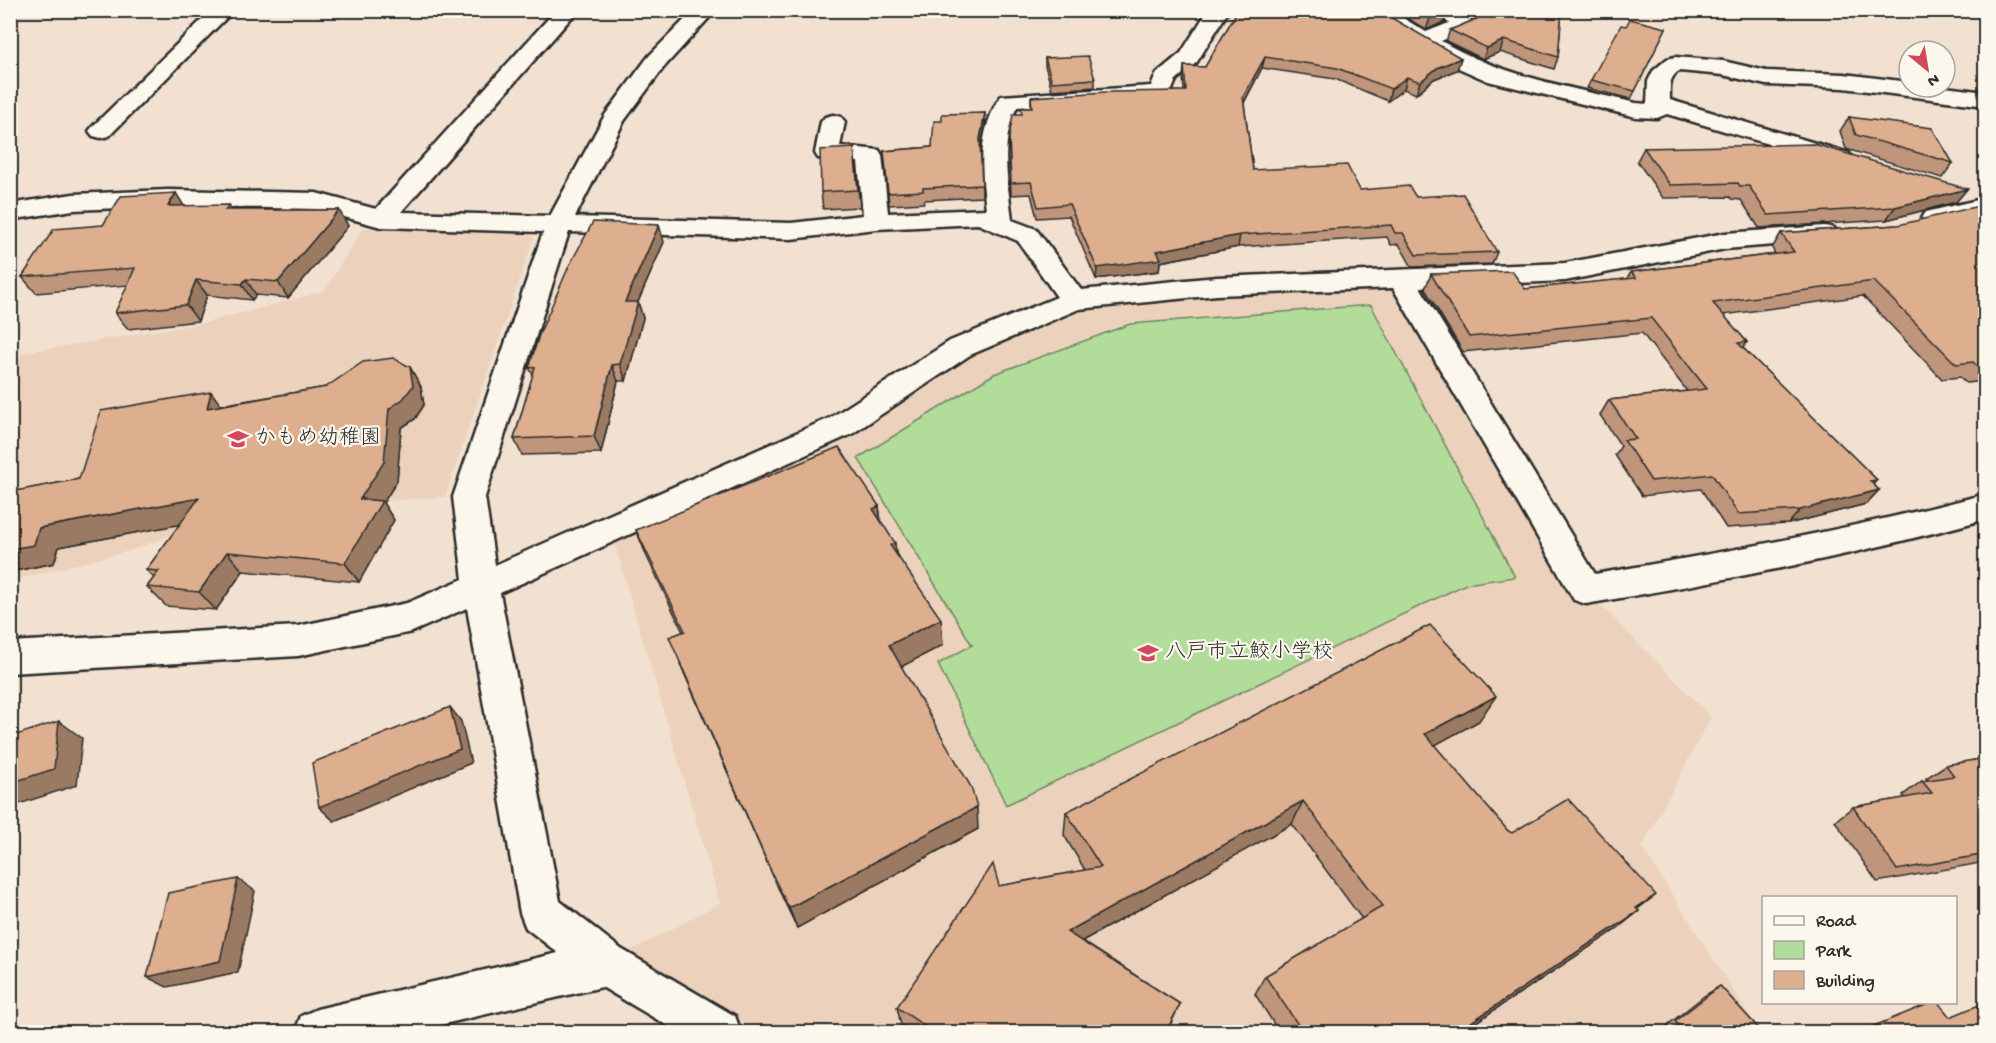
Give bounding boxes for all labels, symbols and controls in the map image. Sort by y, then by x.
north arrow [1897,39,1957,99]
text: N [1923,68,1942,90]
place label: かもめ幼稚園 [255,426,381,452]
school or university icon: かもめ幼稚園 [226,427,250,451]
place label: 八戸市立鮫小学校 [1165,640,1333,666]
school or university icon: 八戸市立鮫小学校 [1136,641,1160,665]
legend [1762,896,1957,1004]
text: Road [1816,912,1857,933]
text: Park [1815,942,1852,963]
text: Building [1815,972,1875,993]

